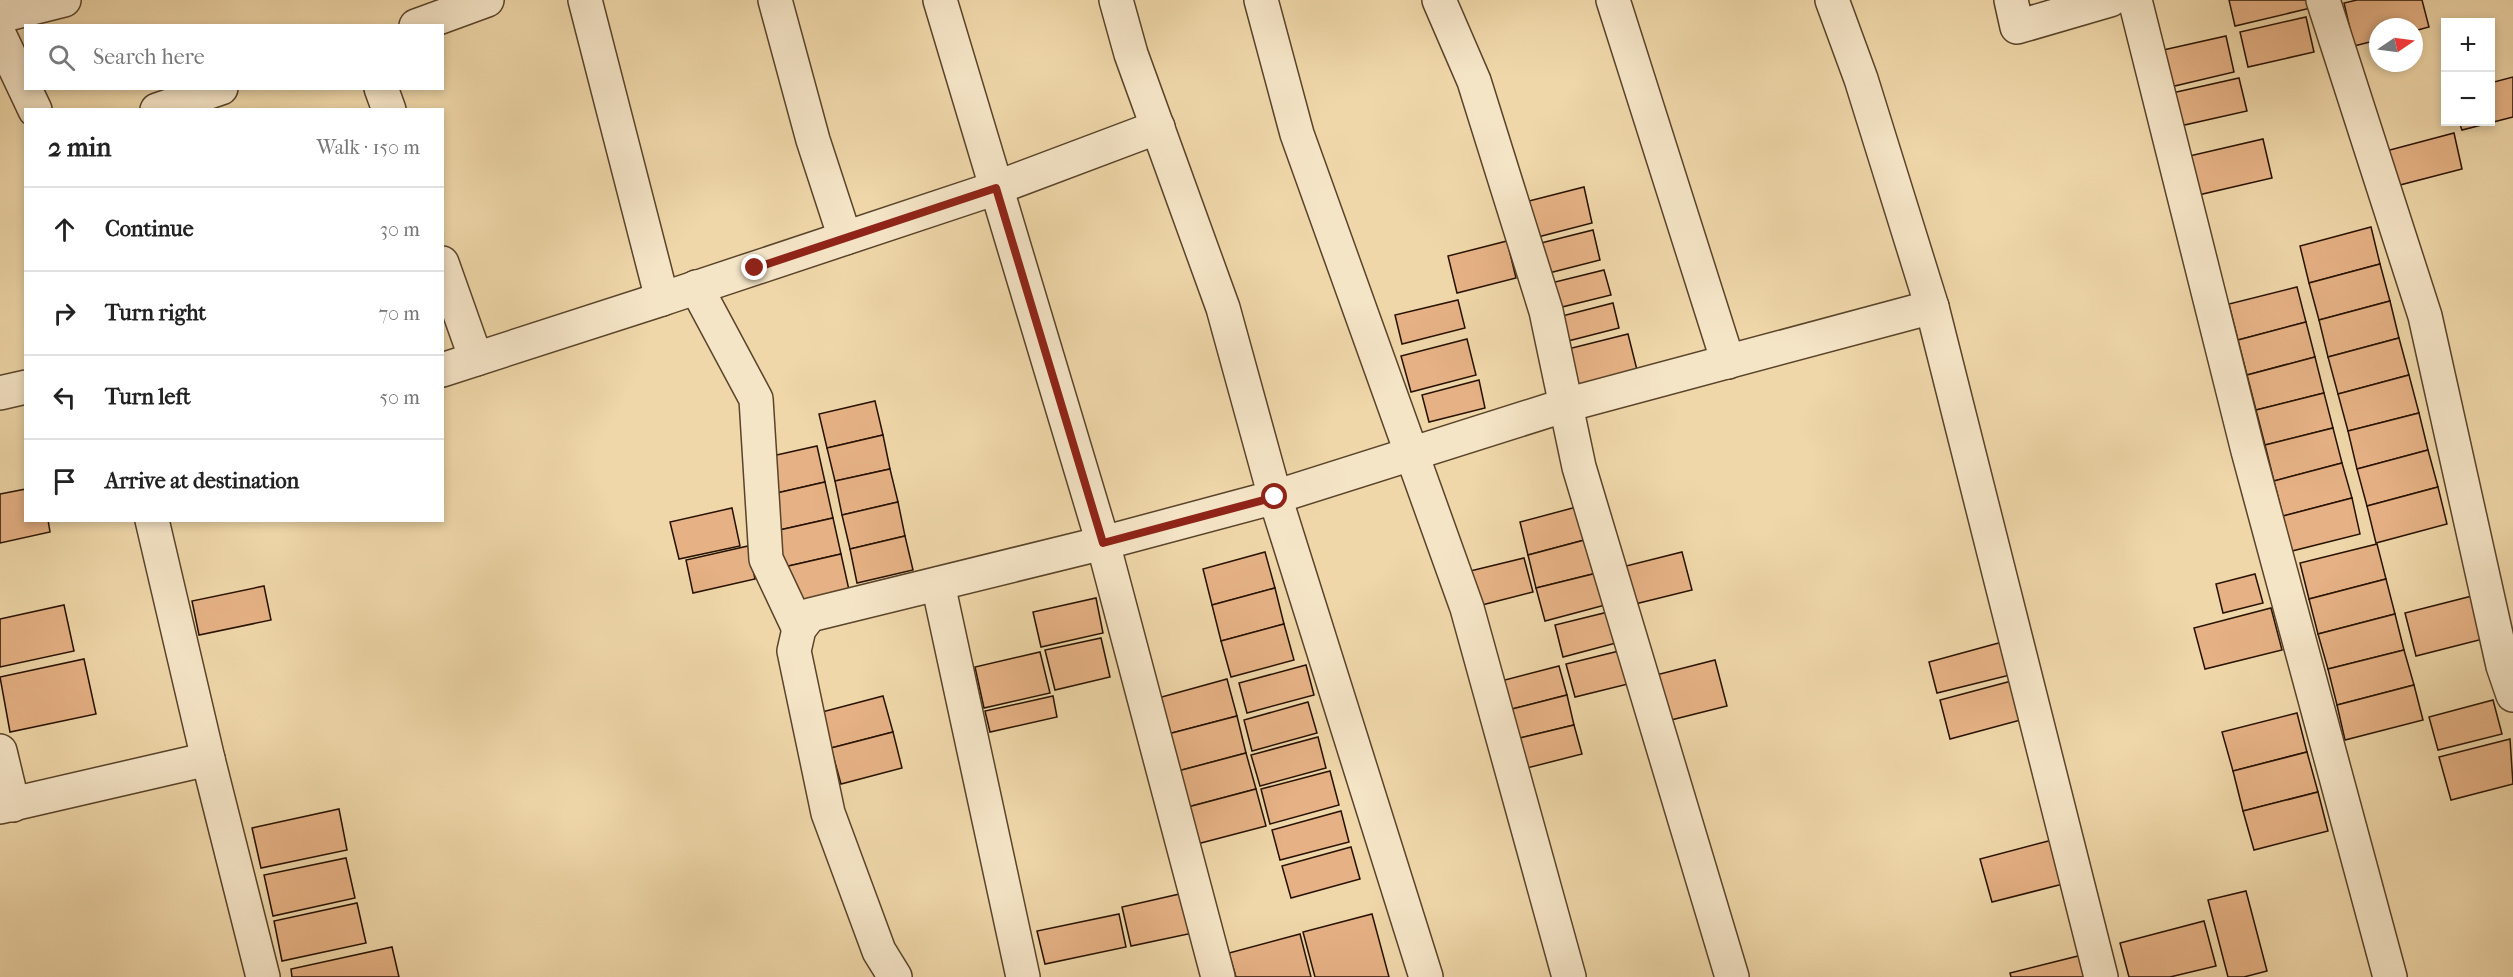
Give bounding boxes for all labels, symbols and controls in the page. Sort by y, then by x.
north arrow [2369,18,2423,72]
map controls [2441,18,2495,126]
button: + [2441,18,2495,72]
search box [24,24,444,90]
icon: search [45,41,78,74]
text: Search here [93,44,205,70]
button: − [2441,72,2495,126]
text: 2 min [48,132,111,163]
text: Walk · 150 m [316,136,420,159]
icon: ahead [48,213,81,246]
text: Continue [105,216,194,242]
text: 30 m [380,218,420,241]
route end [741,254,767,280]
icon: right [48,297,81,330]
text: Turn right [105,300,206,326]
text: 70 m [378,302,420,325]
icon: left [48,381,81,414]
text: Turn left [105,384,191,410]
text: 50 m [379,386,420,409]
icon: arrive [48,465,81,498]
text: Arrive at destination [105,468,299,494]
route start [1261,483,1287,509]

